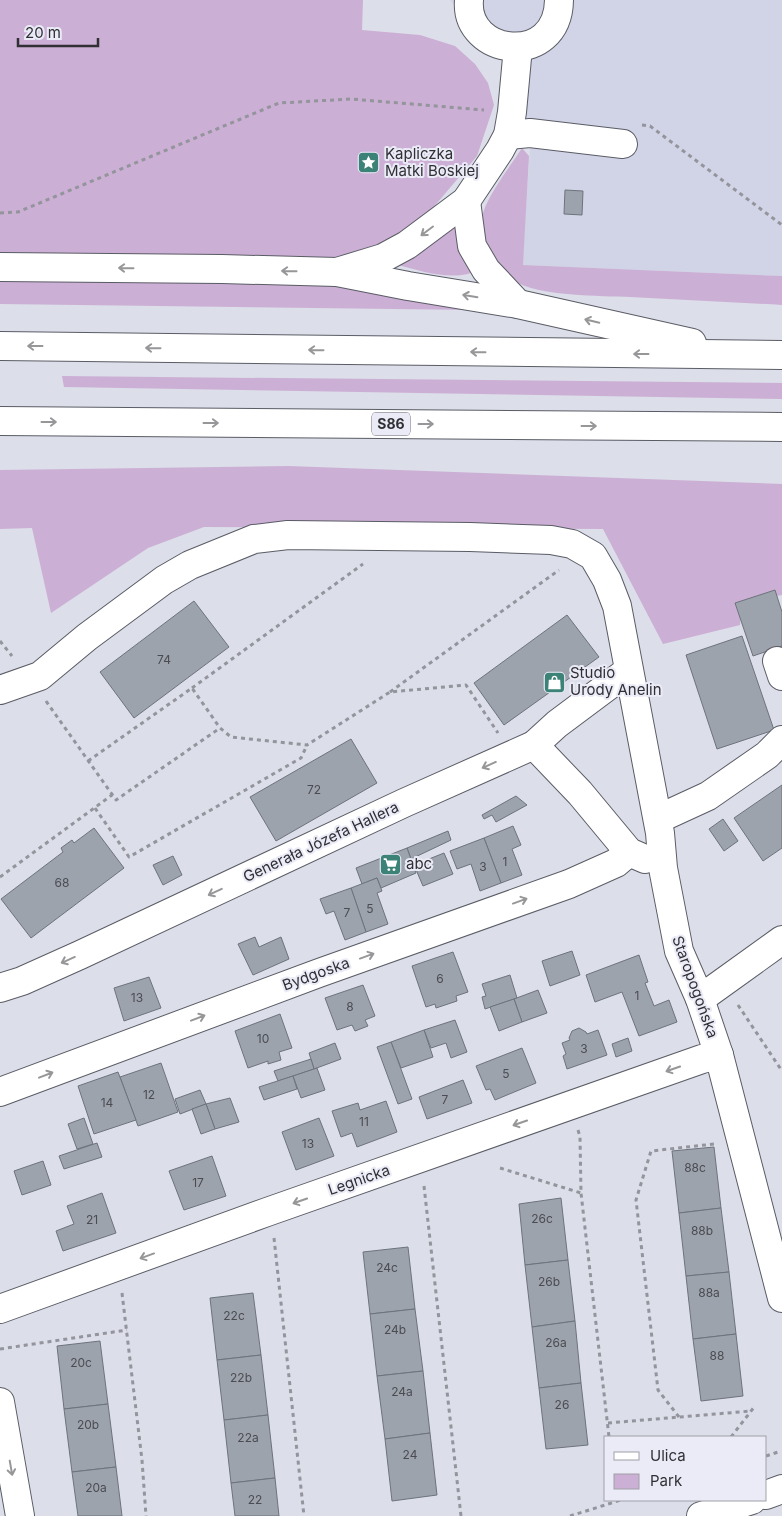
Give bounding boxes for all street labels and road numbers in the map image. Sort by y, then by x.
road number: S86 [372,412,410,436]
street label: Generała Józefa Hallera [240,797,402,886]
street label: Staropogońska [668,933,723,1040]
street label: Bydgoska [280,953,352,994]
street label: Legnicka [325,1160,392,1199]

